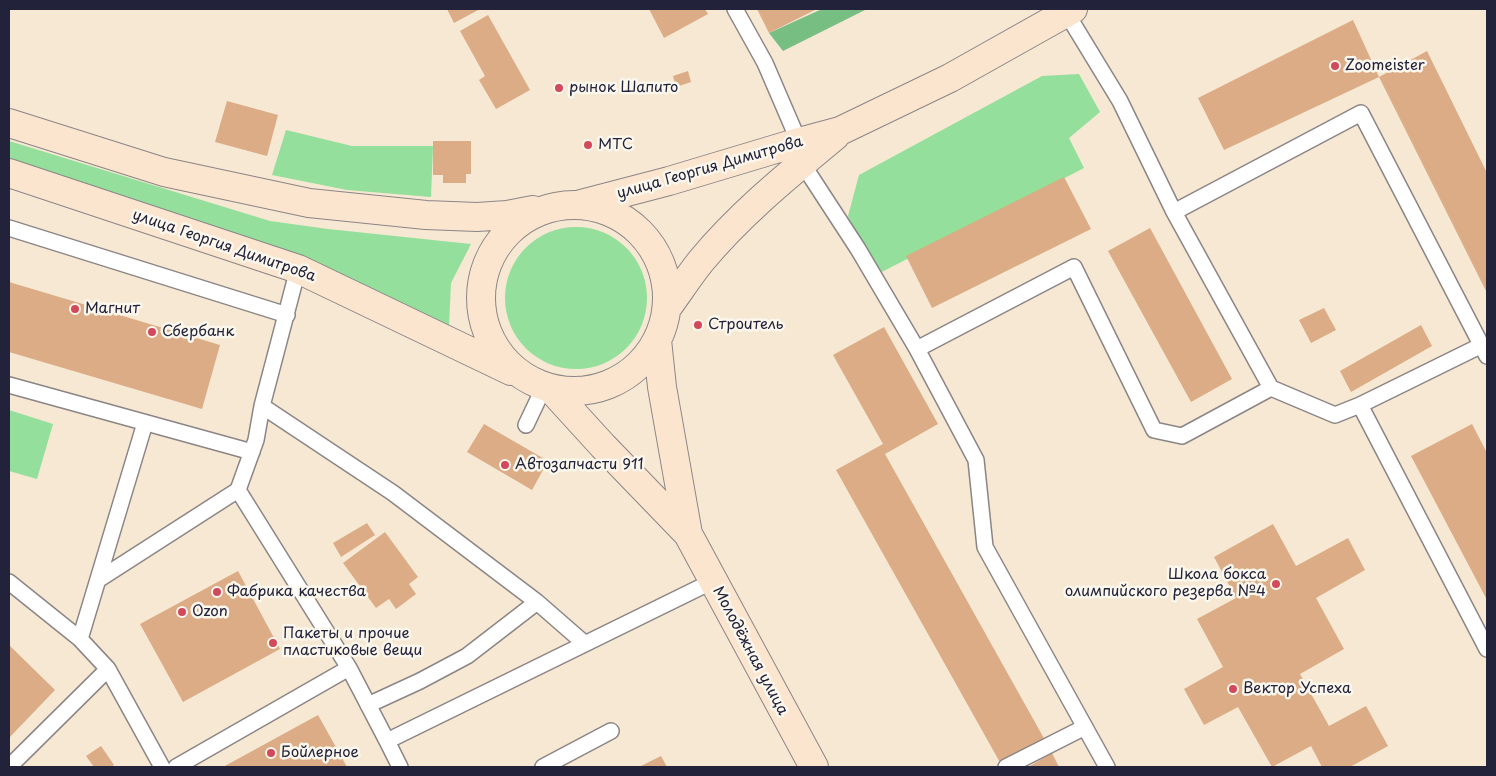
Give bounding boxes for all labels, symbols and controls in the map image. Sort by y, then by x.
place label: Zoomeister [1345,57,1425,75]
marker: Zoomeister [1329,60,1341,72]
place label: рынок Шапито [569,79,678,97]
marker: рынок Шапито [553,82,565,94]
street label: улица Георгия Димитрова [615,133,805,203]
place label: МТС [598,136,633,154]
marker: МТС [582,139,594,151]
street label: улица Георгия Димитрова [130,206,318,286]
place label: Магнит [85,300,140,318]
marker: Магнит [69,303,81,315]
place label: Строитель [708,316,783,334]
marker: Строитель [692,319,704,331]
place label: Сбербанк [162,323,234,341]
marker: Сбербанк [146,326,158,338]
place label: Автозапчасти 911 [515,456,643,474]
marker: Автозапчасти 911 [499,459,511,471]
place label: Школа бокса олимпийского резерва №4 [1065,566,1266,601]
marker: Школа бокса олимпийского резерва №4 [1270,578,1282,590]
place label: Фабрика качества [227,583,366,601]
street label: Молодёжная улица [708,584,792,718]
marker: Фабрика качества [211,586,223,598]
place label: Ozon [192,603,228,621]
marker: Ozon [176,606,188,618]
place label: Пакеты и прочие пластиковые вещи [283,625,422,660]
marker: Пакеты и прочие пластиковые вещи [267,637,279,649]
place label: Вектор Успеха [1243,680,1351,698]
marker: Вектор Успеха [1227,683,1239,695]
place label: Бойлерное [281,744,359,762]
marker: Бойлерное [265,747,277,759]

